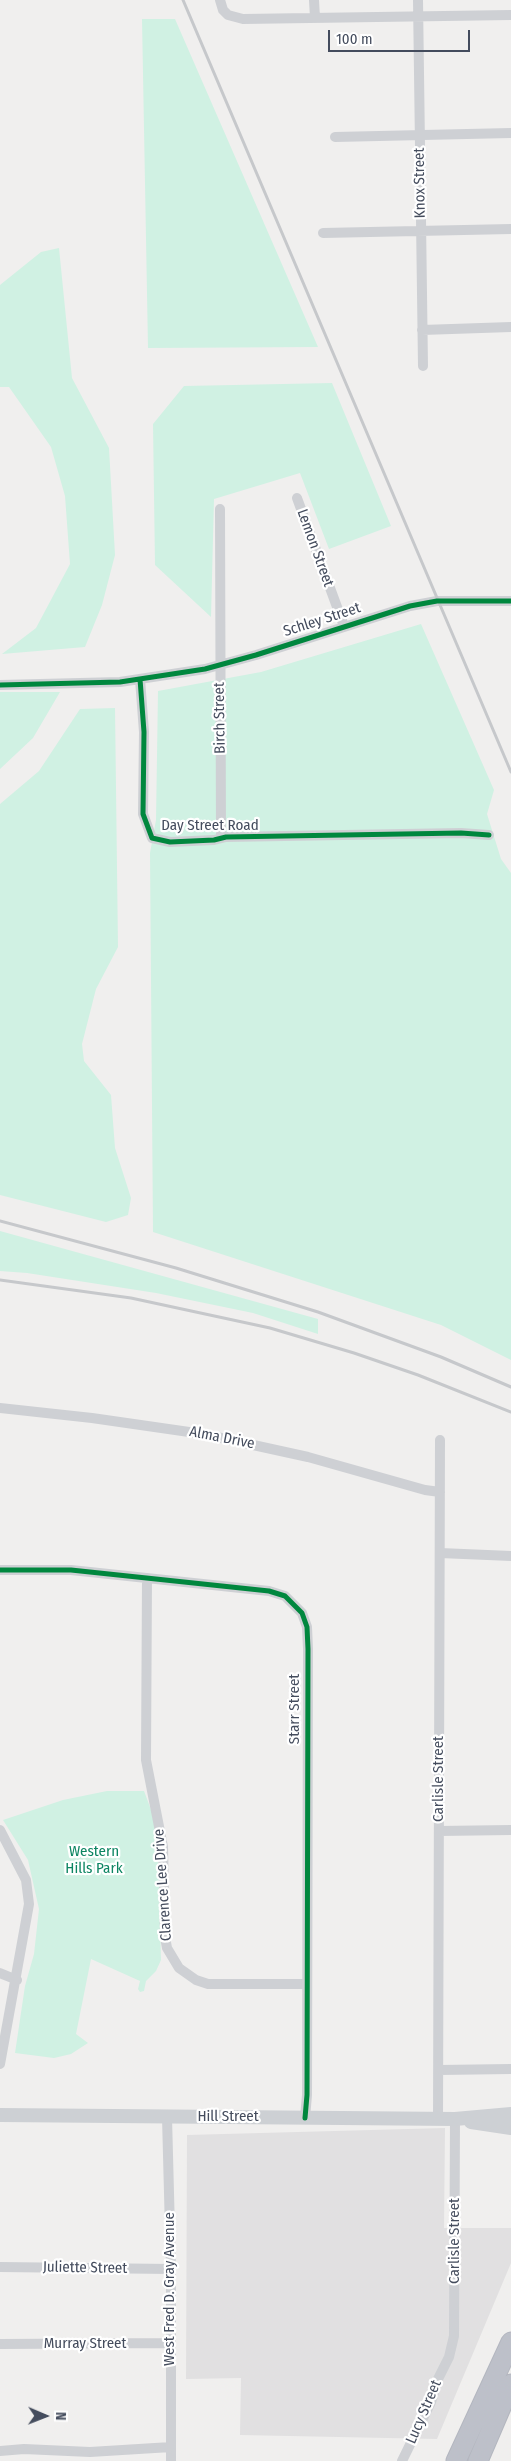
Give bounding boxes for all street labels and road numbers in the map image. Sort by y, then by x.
street label: Knox Street [410,148,430,218]
street label: Lemon Street [293,507,337,589]
street label: Schley Street [281,599,363,641]
street label: Birch Street [210,682,230,754]
street label: Day Street Road [161,817,259,835]
street label: Alma Drive [188,1423,256,1453]
street label: Starr Street [286,1674,304,1744]
street label: Carlisle Street [430,1736,448,1822]
street label: Clarence Lee Drive [150,1828,176,1942]
street label: Hill Street [197,2108,259,2126]
street label: Carlisle Street [446,2198,464,2284]
street label: West Fred D. Gray Avenue [161,2212,179,2366]
street label: Juliette Street [43,2258,127,2278]
street label: Murray Street [44,2335,126,2353]
street label: Lucy Street [402,2377,446,2447]

